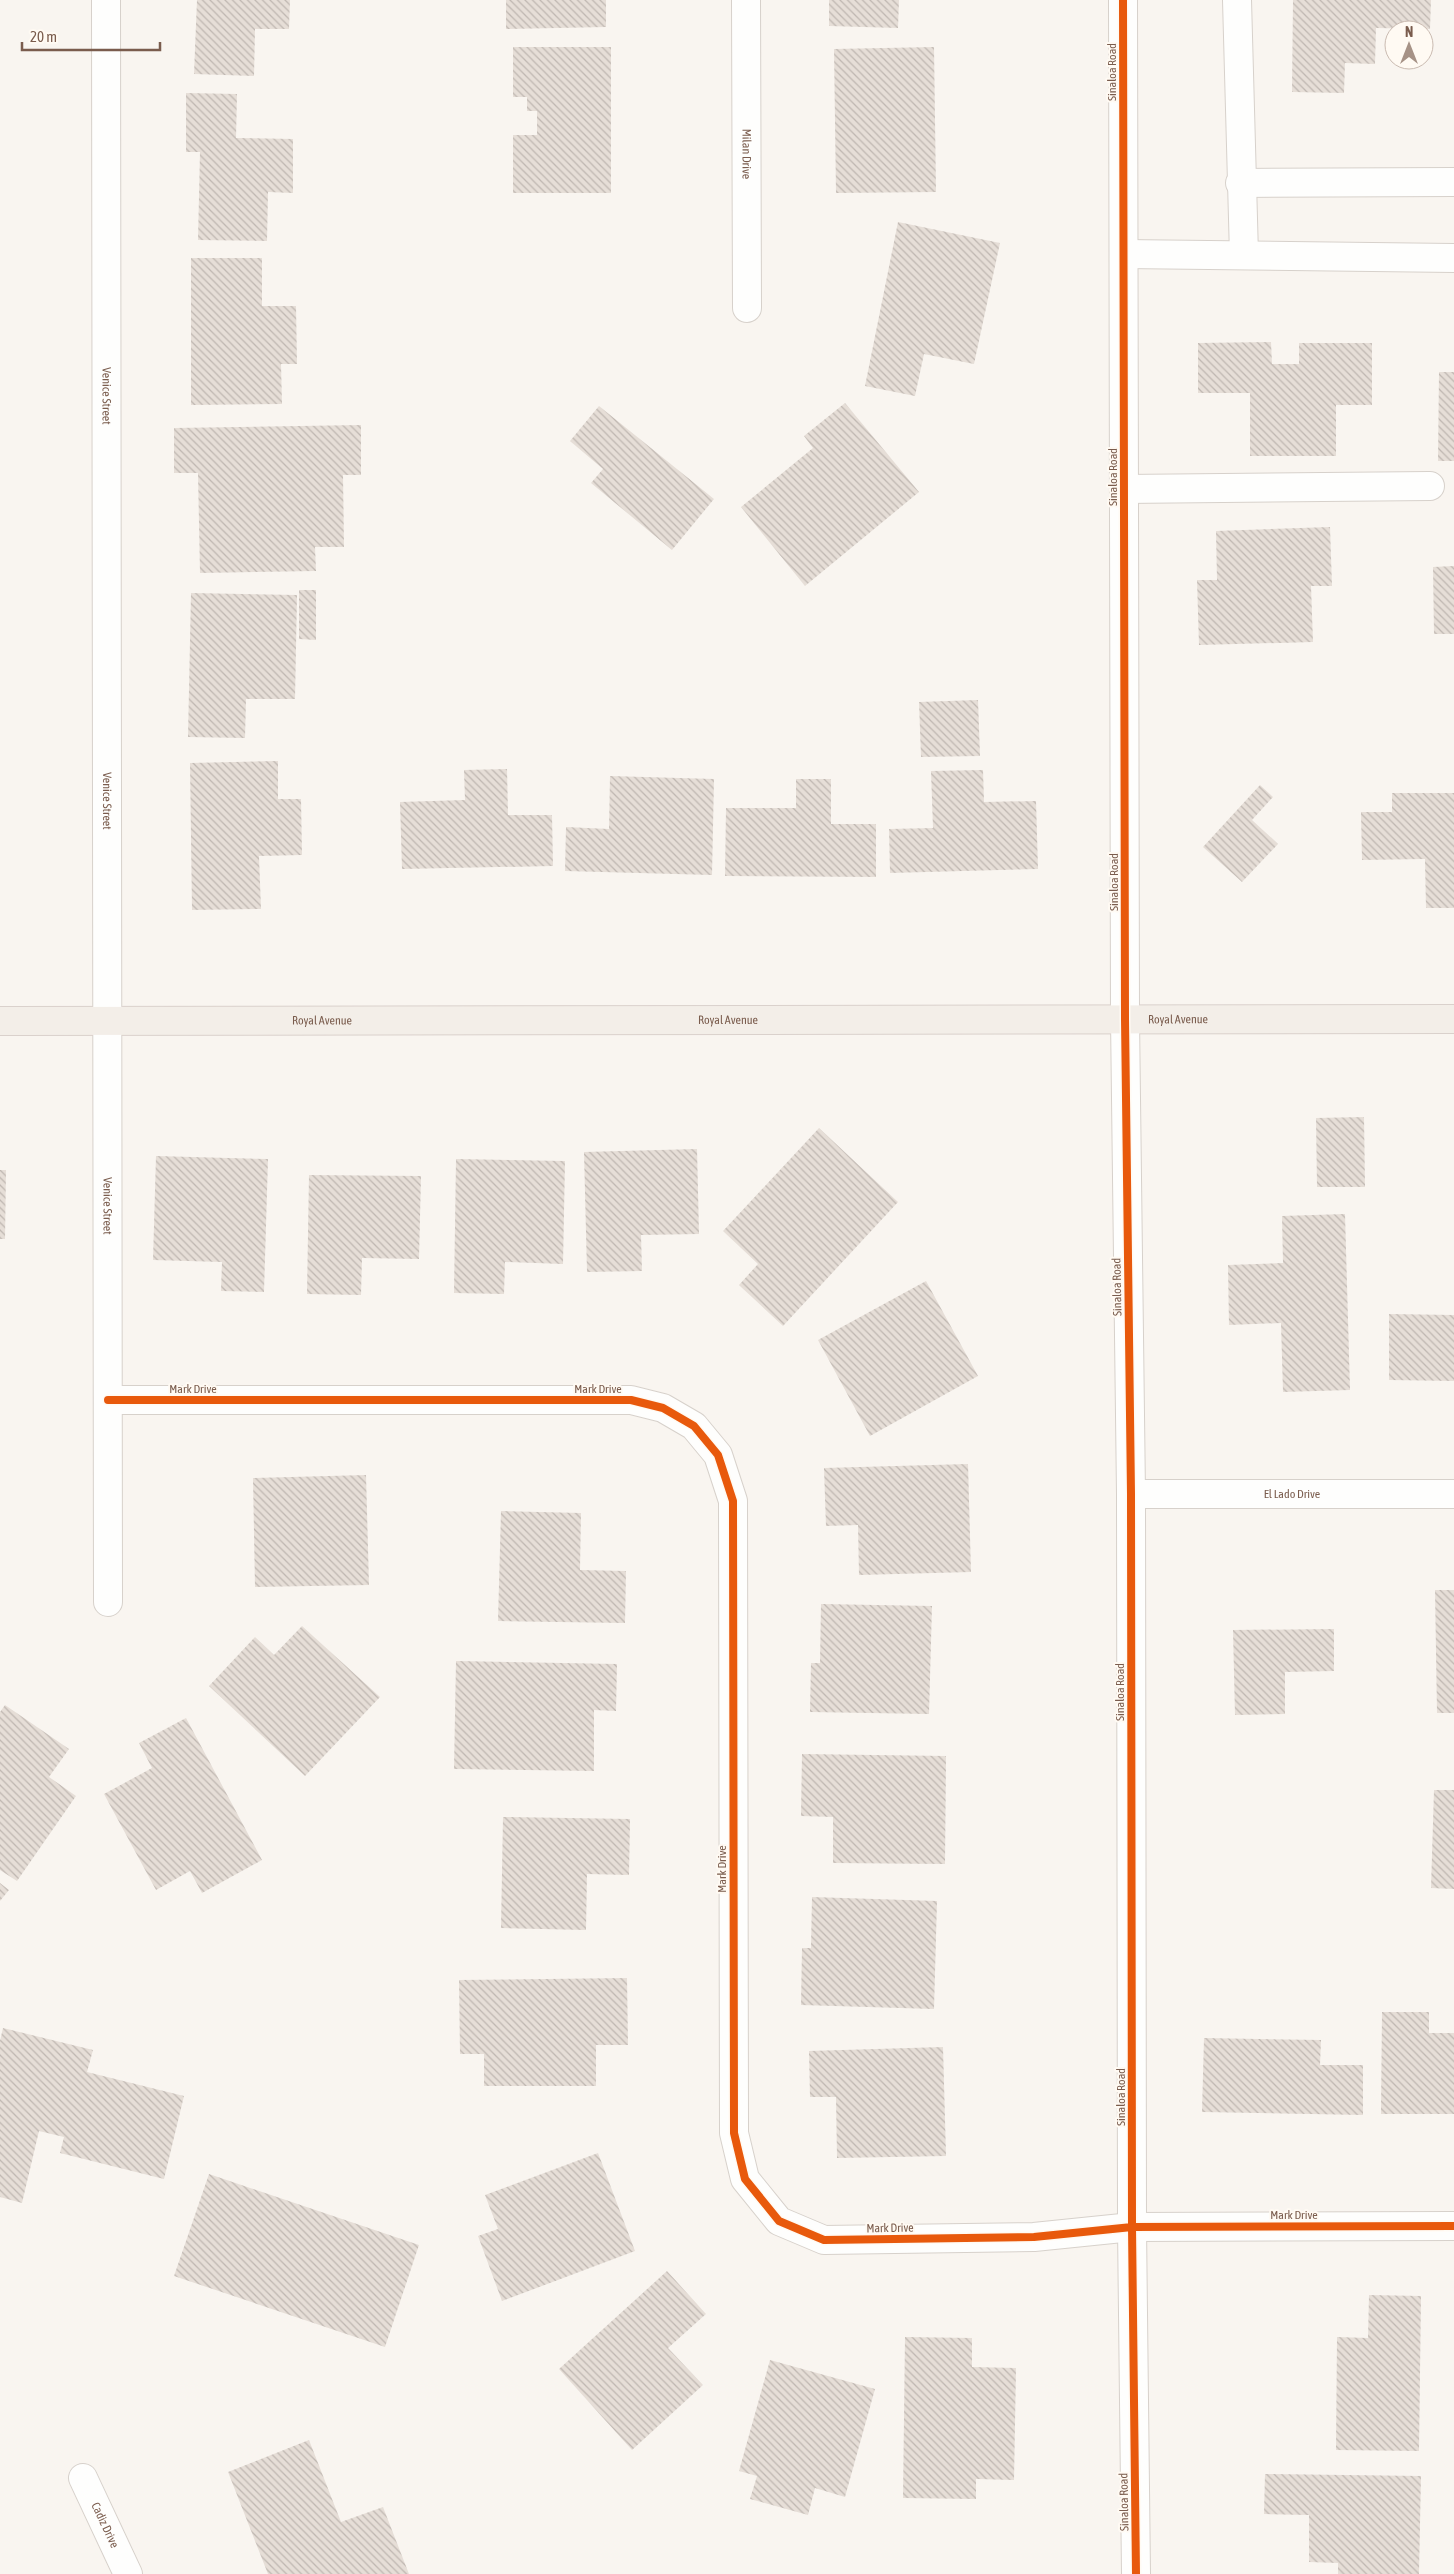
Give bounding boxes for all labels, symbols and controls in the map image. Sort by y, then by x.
scale bar [22,20,160,52]
north arrow [1384,20,1434,70]
text: N [1405,24,1413,40]
text: 20 m [30,28,57,45]
street label: Sinaloa Road [1105,43,1119,101]
street label: Milan Drive [739,129,754,179]
street label: Venice Street [99,367,114,425]
street label: Sinaloa Road [1106,448,1120,506]
street label: Venice Street [100,772,114,830]
street label: Sinaloa Road [1107,853,1121,911]
street label: Royal Avenue [1148,1012,1208,1026]
street label: Royal Avenue [698,1013,758,1027]
street label: Royal Avenue [292,1014,352,1028]
street label: Venice Street [100,1177,115,1235]
street label: Sinaloa Road [1109,1258,1125,1316]
street label: Mark Drive [169,1382,217,1396]
street label: Mark Drive [574,1382,622,1396]
street label: El Lado Drive [1264,1487,1320,1501]
street label: Sinaloa Road [1113,1663,1127,1721]
street label: Mark Drive [715,1845,729,1893]
street label: Sinaloa Road [1114,2068,1128,2126]
street label: Mark Drive [1270,2208,1318,2222]
street label: Mark Drive [866,2221,914,2235]
street label: Sinaloa Road [1116,2473,1132,2531]
street label: Cadiz Drive [88,2500,122,2550]

